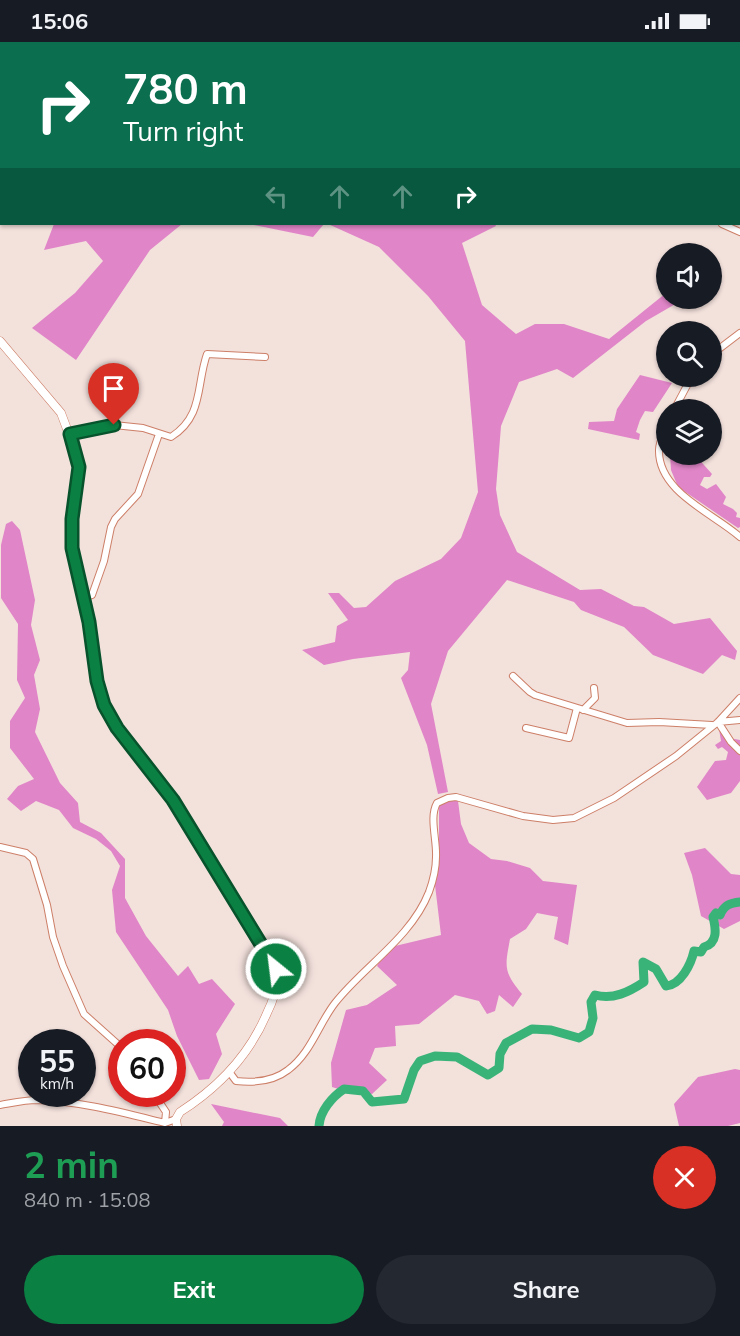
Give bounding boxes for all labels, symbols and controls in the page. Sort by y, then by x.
text: 15:06 [30,7,88,35]
text: 780 m [123,62,248,115]
icon: right [24,66,102,144]
text: Turn right [123,114,243,148]
icon: left [260,180,293,213]
icon: ahead [323,180,356,213]
icon: ahead [386,180,419,213]
icon: right [449,180,482,213]
map controls [656,243,722,465]
button: sound [656,243,722,309]
button: search [656,321,722,387]
pin [88,363,139,425]
icon: arrive [97,372,130,405]
button: layers [656,399,722,465]
position arrow [244,937,308,1001]
speed limit sign: 60 [108,1029,186,1107]
text: 55 [39,1042,75,1080]
text: km/h [40,1074,74,1093]
text: 2 min [24,1142,119,1187]
button: close [653,1146,716,1209]
text: 840 m · 15:08 [24,1187,150,1212]
button: Exit [24,1255,364,1324]
button: Share [376,1255,716,1324]

